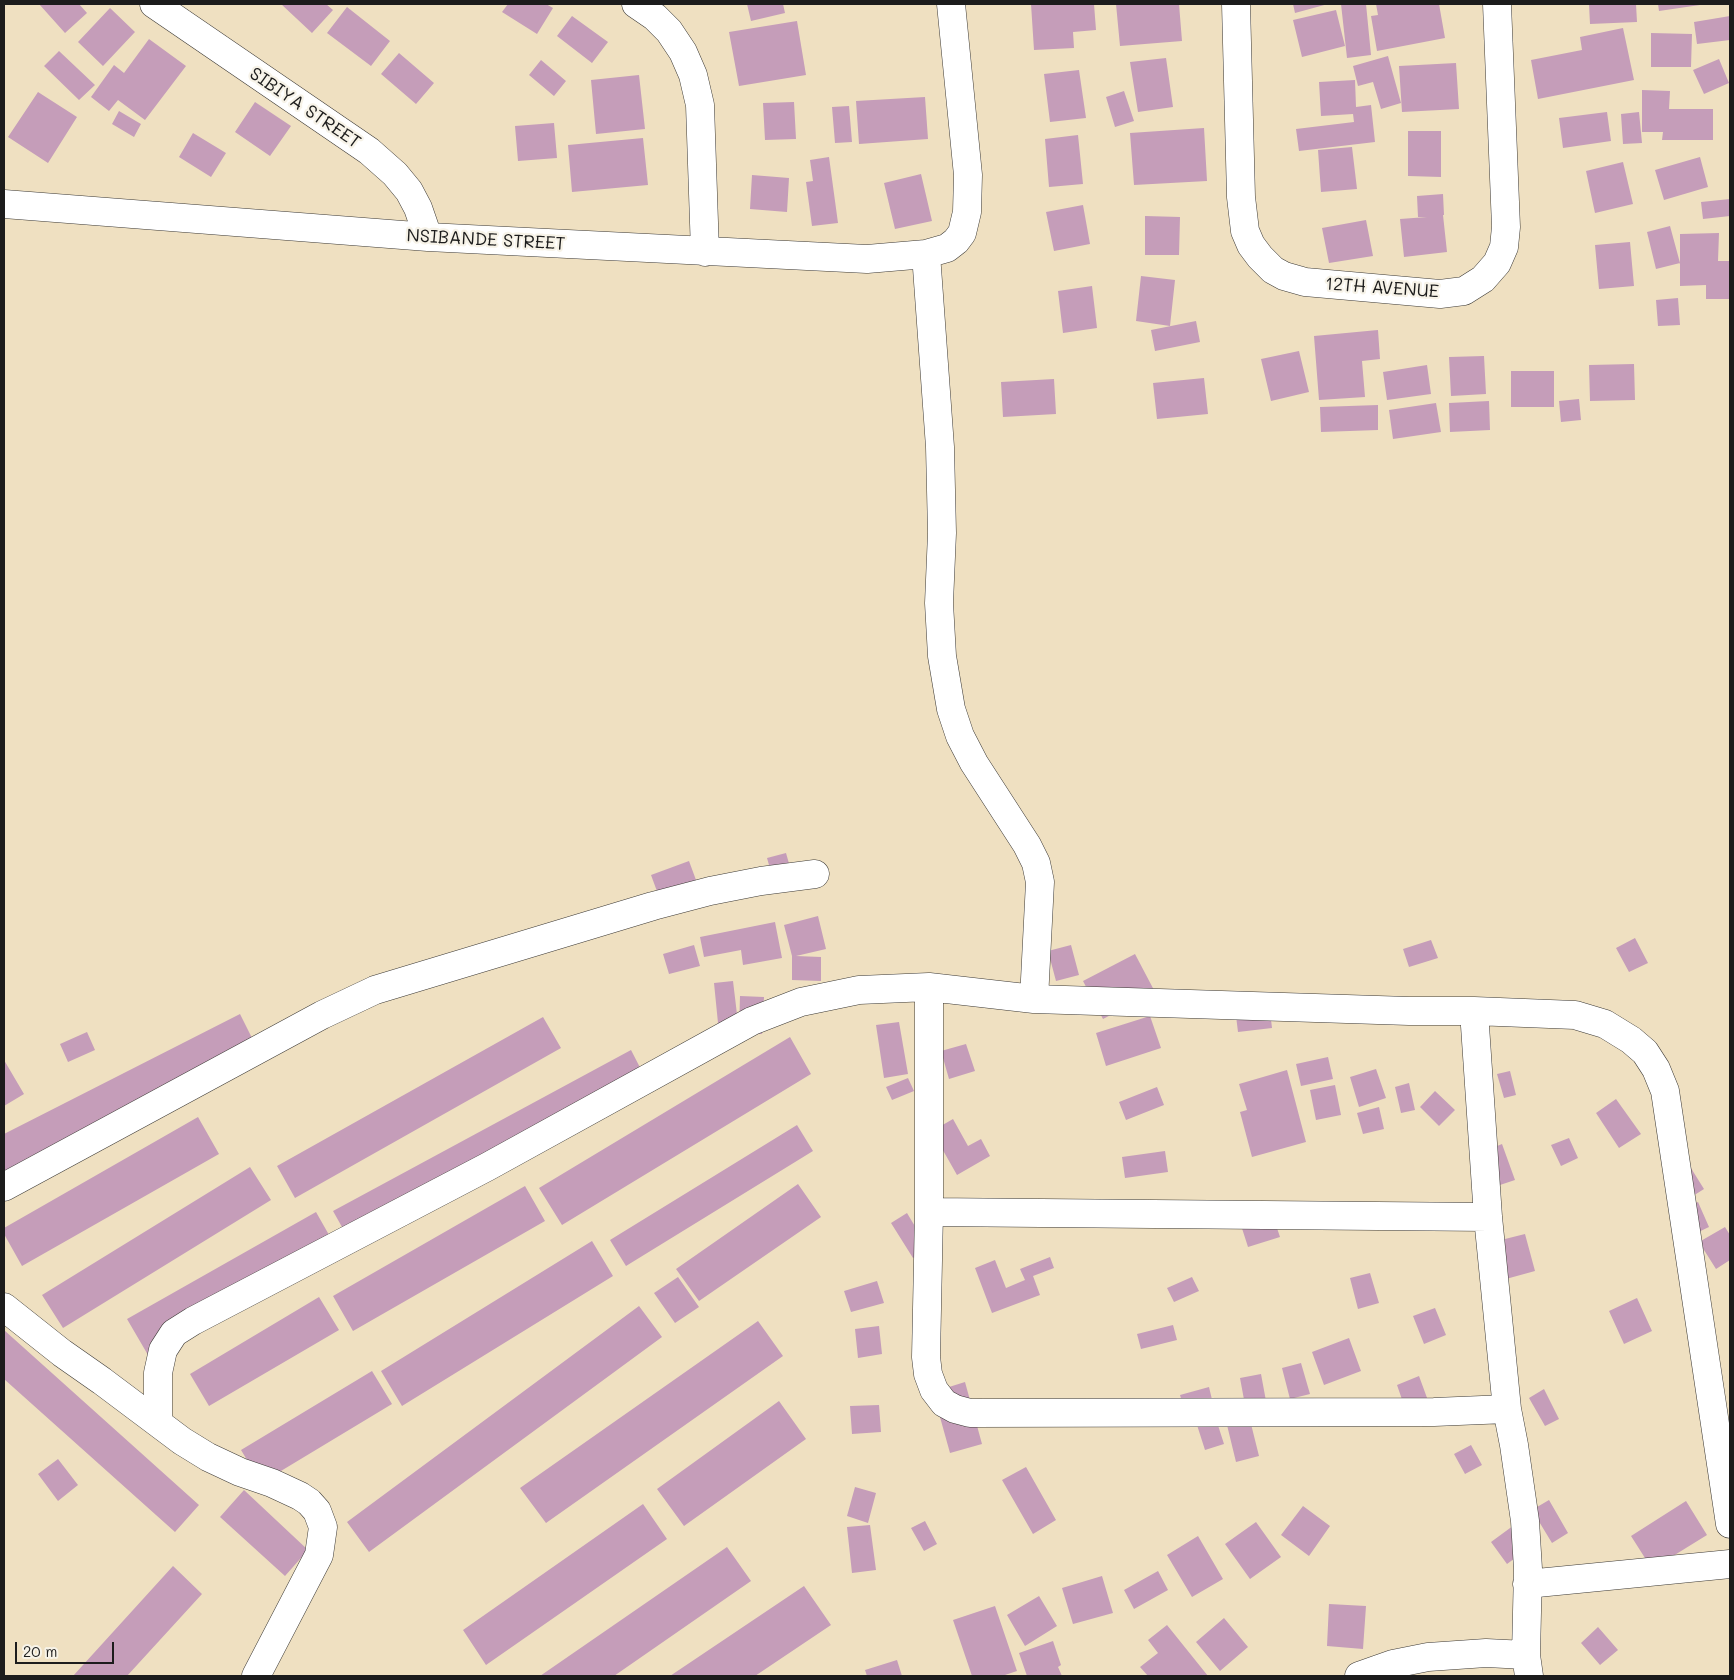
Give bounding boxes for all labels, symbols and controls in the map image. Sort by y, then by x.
street label: SIBIYA STREET [245,63,365,153]
street label: NSIBANDE STREET [406,225,566,255]
street label: 12TH AVENUE [1324,273,1440,303]
scale bar [18,1632,116,1664]
text: 20 m [23,1641,57,1661]

